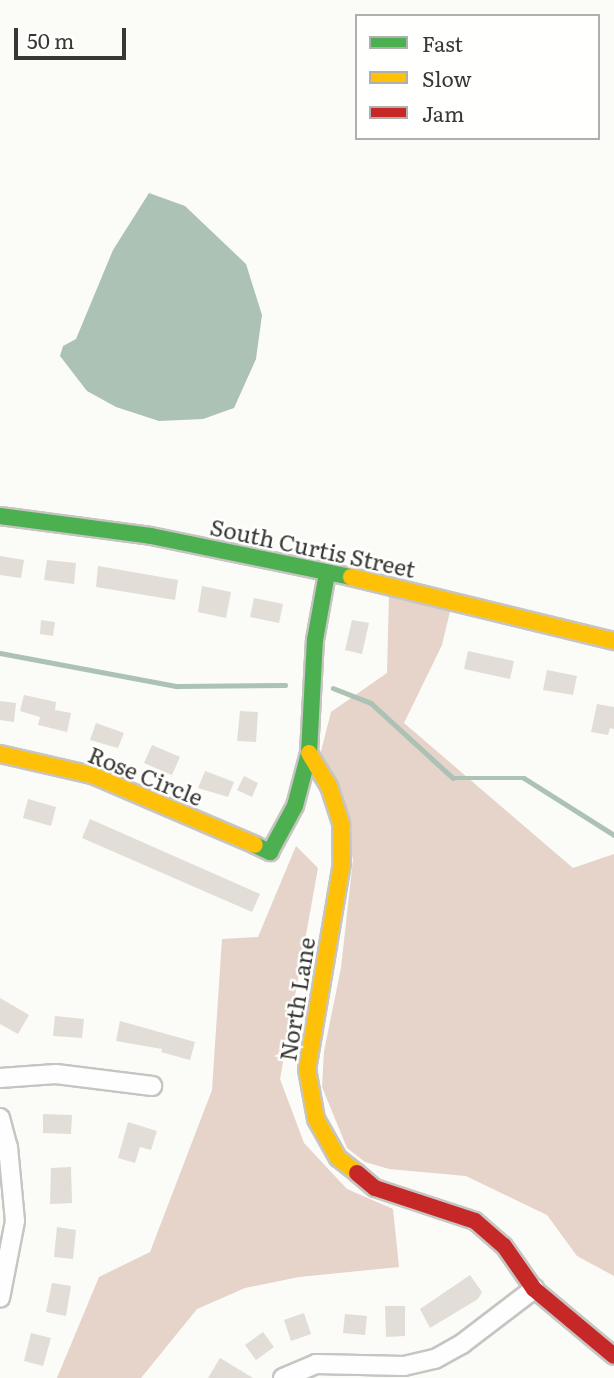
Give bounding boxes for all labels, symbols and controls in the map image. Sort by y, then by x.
scale bar [18,14,130,58]
legend [355,14,600,140]
text: 50 m [27,24,74,55]
text: Fast [422,27,463,58]
text: Slow [422,62,472,93]
text: Jam [422,97,464,128]
street label: South Curtis Street [208,512,418,582]
street label: Rose Circle [85,740,207,810]
street label: North Lane [273,935,319,1063]

